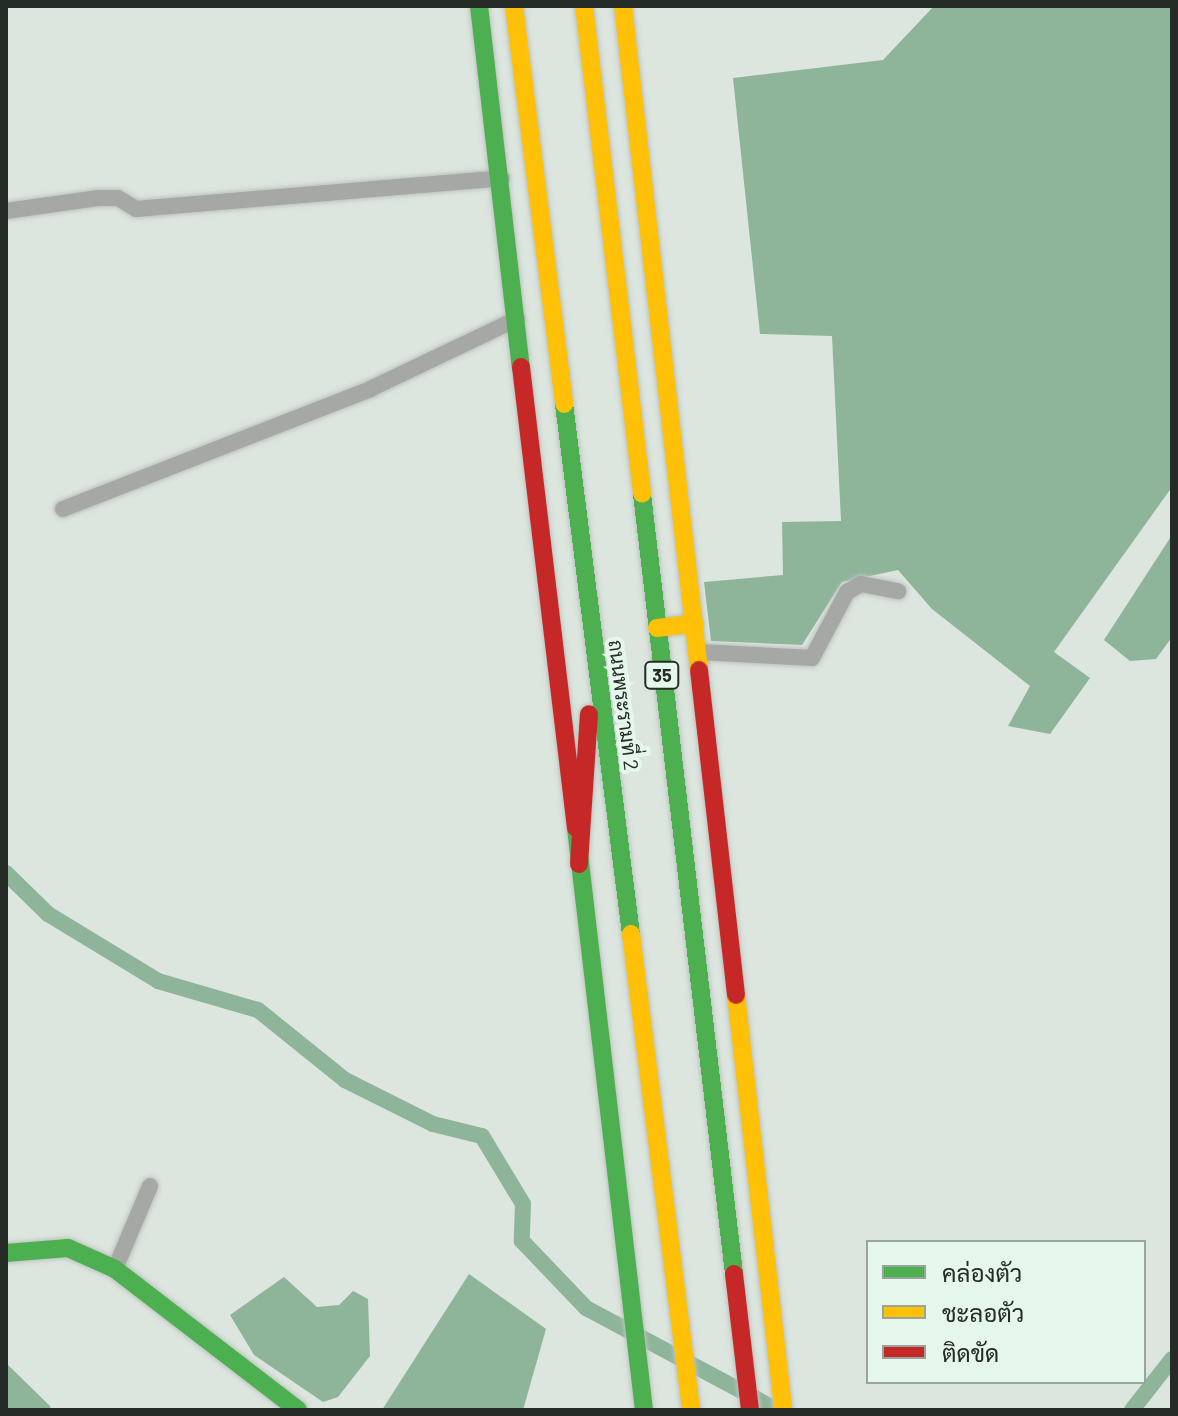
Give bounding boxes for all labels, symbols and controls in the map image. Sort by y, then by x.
street label: ถนนพระรามที่ 2 [604,638,644,772]
road number: 35 [644,661,680,689]
legend [866,1240,1146,1384]
text: คล่องตัว [942,1258,1022,1287]
text: ชะลอตัว [942,1298,1024,1327]
text: ติดขัด [942,1338,999,1367]

